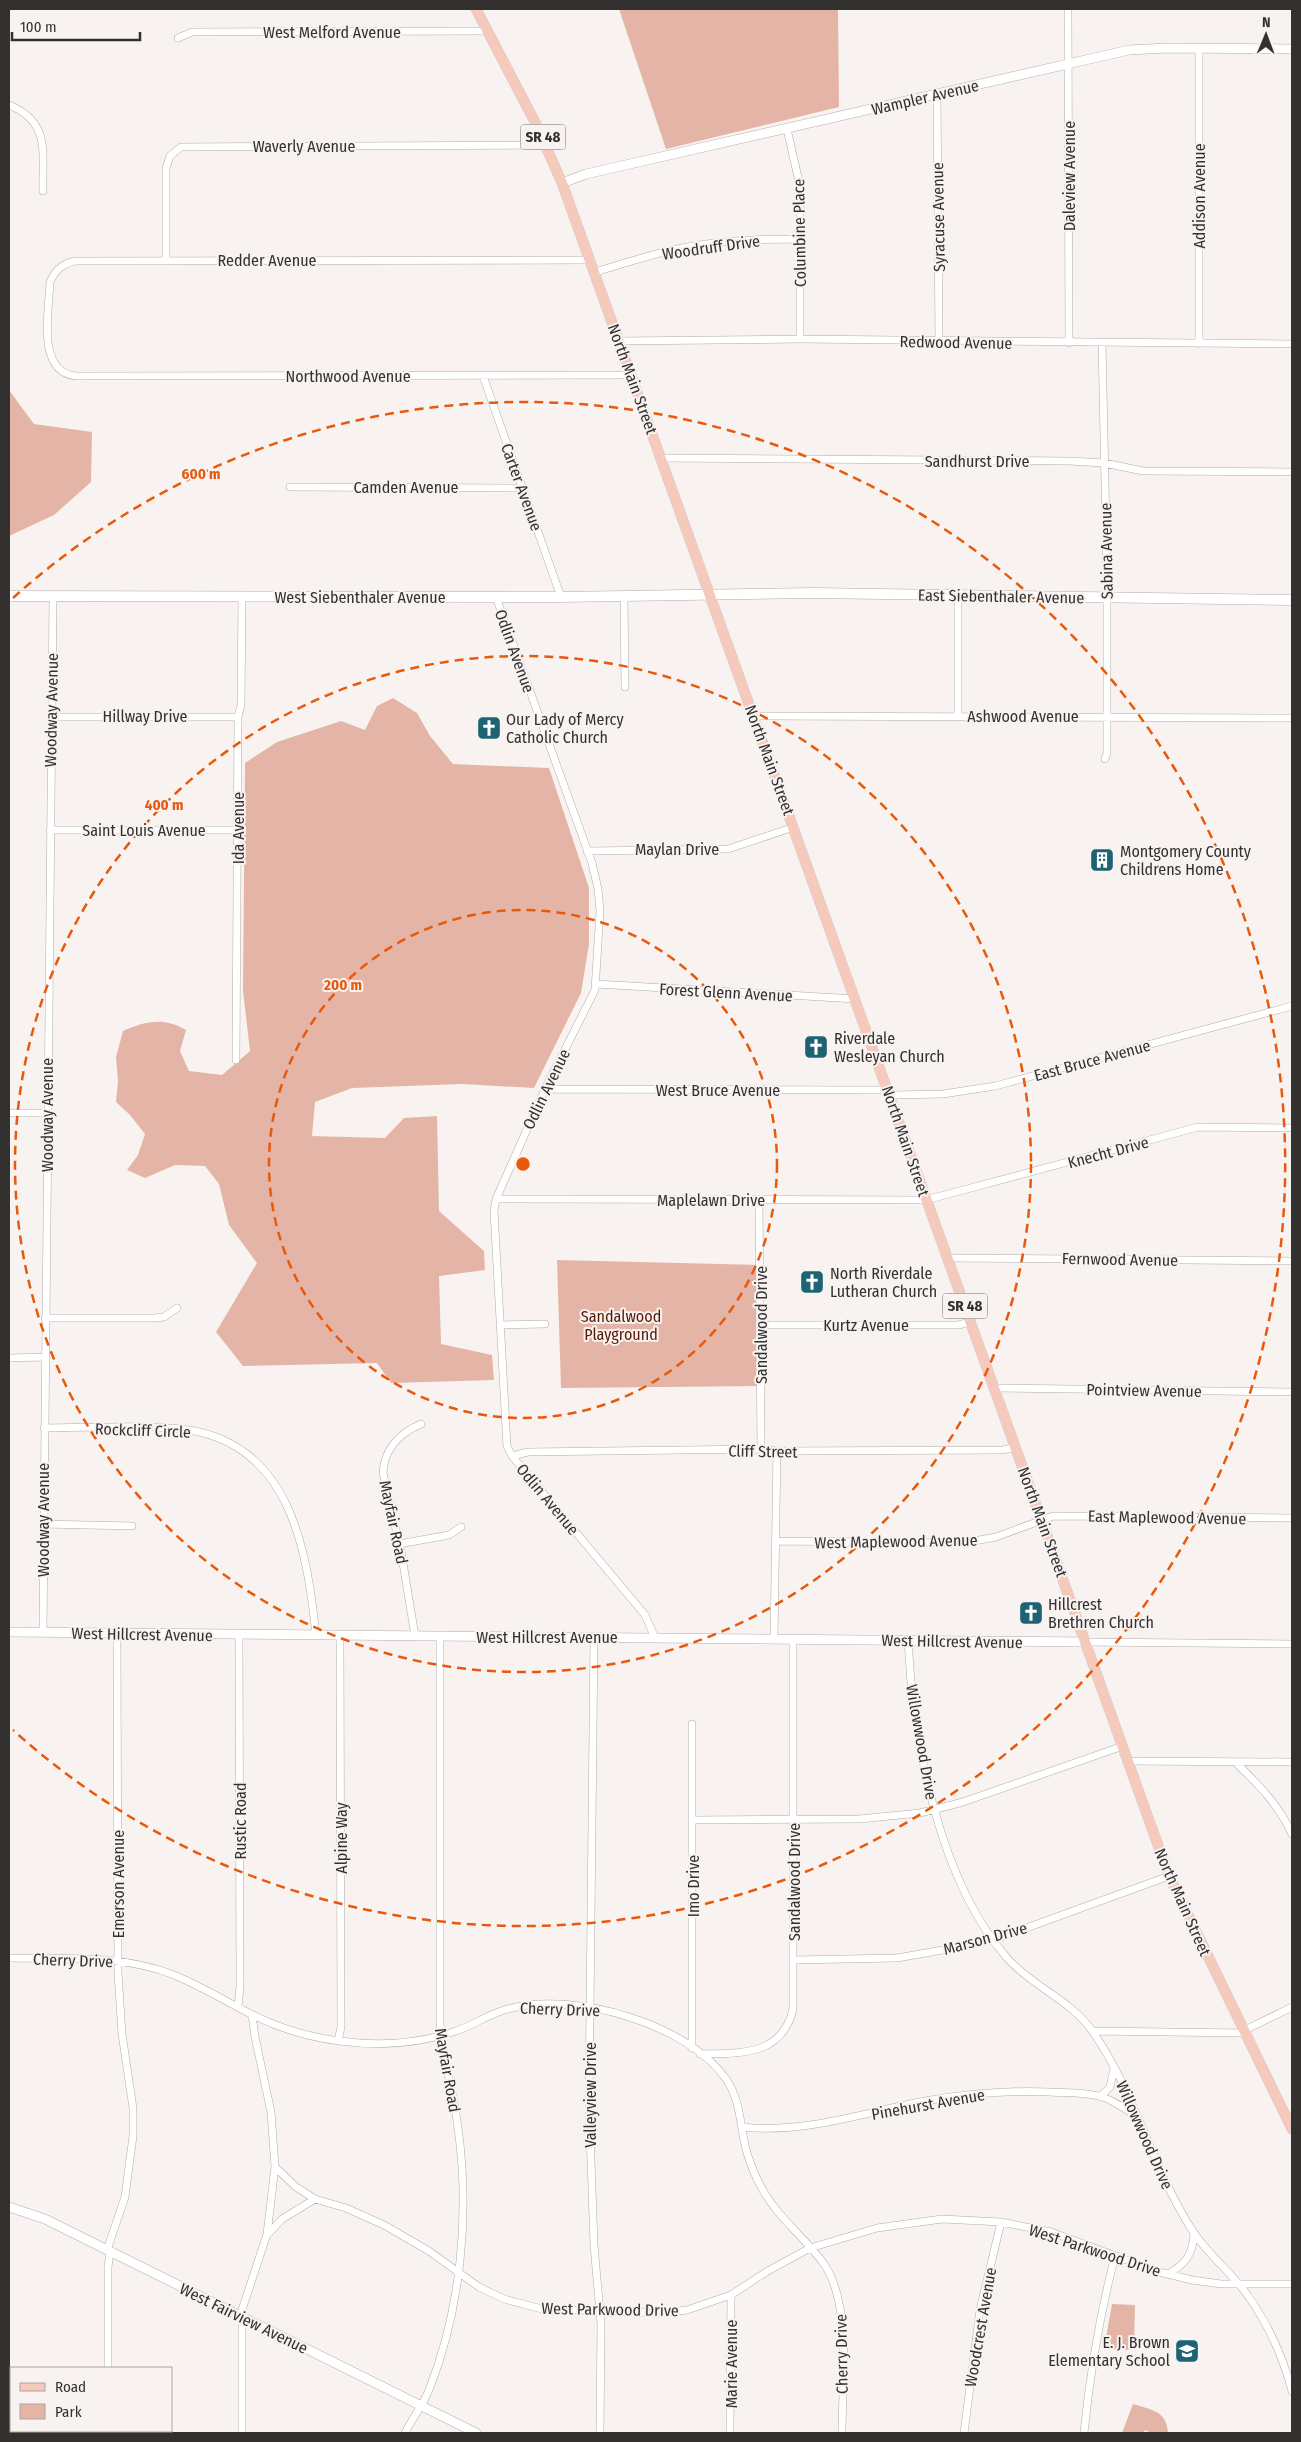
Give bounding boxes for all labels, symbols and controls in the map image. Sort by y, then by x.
scale bar [12,10,140,42]
north arrow [1241,10,1291,60]
text: N [1262,14,1271,31]
text: 100 m [20,18,57,36]
street label: West Melford Avenue [263,23,401,42]
street label: Wampler Avenue [870,76,981,119]
street label: Daleview Avenue [1060,121,1079,231]
road number: SR 48 [520,124,566,150]
street label: Waverly Avenue [253,137,355,156]
street label: Addison Avenue [1190,143,1209,249]
street label: Syracuse Avenue [928,162,949,272]
street label: Columbine Place [789,179,810,287]
street label: Woodruff Drive [661,231,761,264]
street label: Redder Avenue [218,251,317,270]
street label: North Main Street [604,321,662,438]
street label: Redwood Avenue [899,332,1013,353]
street label: Northwood Avenue [285,367,411,386]
street label: Carter Avenue [497,441,546,534]
street label: Sandhurst Drive [925,452,1029,471]
text: 600 m [182,465,220,483]
street label: Camden Avenue [354,478,459,497]
street label: Sabina Avenue [1096,503,1117,599]
street label: East Siebenthaler Avenue [918,586,1084,607]
street label: West Siebenthaler Avenue [274,588,446,607]
street label: Odlin Avenue [491,607,538,695]
street label: Woodway Avenue [41,653,62,767]
street label: North Main Street [741,702,799,819]
street label: Hillway Drive [103,707,187,726]
street label: Ashwood Avenue [967,707,1079,726]
place label: Our Lady of Mercy Catholic Church [506,710,624,747]
church icon: Our Lady of Mercy Catholic Church [476,715,502,741]
street label: Ida Avenue [229,792,248,864]
text: 400 m [145,796,183,814]
street label: Saint Louis Avenue [82,821,206,840]
street label: Maylan Drive [635,840,719,859]
place label: Montgomery County Childrens Home [1120,842,1252,879]
building icon: Montgomery County Childrens Home [1089,847,1115,873]
text: 200 m [323,976,362,994]
street label: Forest Glenn Avenue [659,980,793,1005]
place label: Riverdale Wesleyan Church [834,1029,945,1066]
church icon: Riverdale Wesleyan Church [803,1034,829,1060]
street label: East Bruce Avenue [1032,1036,1153,1085]
street label: Odlin Avenue [519,1046,574,1133]
street label: Woodway Avenue [38,1058,57,1172]
street label: West Bruce Avenue [656,1081,780,1100]
street label: North Main Street [878,1083,934,1200]
street label: Knecht Drive [1066,1133,1151,1172]
centre of rings [514,1155,532,1173]
street label: Maplelawn Drive [657,1191,765,1210]
street label: Fernwood Avenue [1062,1249,1178,1270]
place label: North Riverdale Lutheran Church [830,1264,937,1301]
street label: Sandalwood Drive [752,1266,771,1384]
church icon: North Riverdale Lutheran Church [799,1269,825,1295]
road number: SR 48 [942,1294,988,1318]
park label: Sandalwood Playground [581,1307,661,1344]
street label: Kurtz Avenue [823,1316,909,1335]
street label: Pointview Avenue [1086,1380,1202,1401]
street label: Rockcliff Circle [95,1419,191,1442]
street label: Cliff Street [728,1441,798,1462]
street label: Odlin Avenue [512,1460,583,1539]
street label: Woodway Avenue [34,1463,53,1577]
street label: North Main Street [1014,1464,1072,1581]
street label: Mayfair Road [375,1479,412,1566]
street label: East Maplewood Avenue [1088,1507,1246,1528]
street label: West Maplewood Avenue [814,1531,978,1552]
place label: Hillcrest Brethren Church [1048,1595,1154,1632]
church icon: Hillcrest Brethren Church [1018,1600,1044,1626]
street label: West Hillcrest Avenue [71,1624,213,1645]
street label: West Hillcrest Avenue [476,1628,618,1647]
street label: West Hillcrest Avenue [881,1631,1023,1652]
street label: Willowwood Drive [902,1683,941,1801]
street label: Rustic Road [231,1783,250,1859]
street label: Alpine Way [332,1801,351,1874]
street label: Sandalwood Drive [785,1823,804,1941]
street label: Emerson Avenue [109,1830,128,1938]
street label: North Main Street [1150,1845,1215,1960]
street label: Imo Drive [684,1855,703,1917]
street label: Marson Drive [941,1918,1029,1959]
street label: Cherry Drive [33,1950,114,1971]
street label: Cherry Drive [520,1999,601,2020]
street label: Mayfair Road [431,2027,464,2114]
street label: Valleyview Drive [581,2042,600,2148]
street label: Willowwood Drive [1112,2078,1177,2193]
street label: Pinehurst Avenue [870,2085,986,2124]
street label: West Parkwood Drive [1027,2220,1163,2281]
street label: Woodcrest Avenue [961,2266,1000,2388]
street label: West Fairview Avenue [177,2279,311,2358]
street label: West Parkwood Drive [541,2299,679,2320]
street label: Cherry Drive [831,2314,852,2394]
street label: Marie Avenue [722,2320,741,2408]
place label: E. J. Brown Elementary School [1048,2333,1170,2370]
school or university icon: E. J. Brown Elementary School [1174,2338,1200,2364]
legend [10,2367,172,2432]
text: Road [55,2378,86,2396]
text: Park [55,2403,82,2421]

